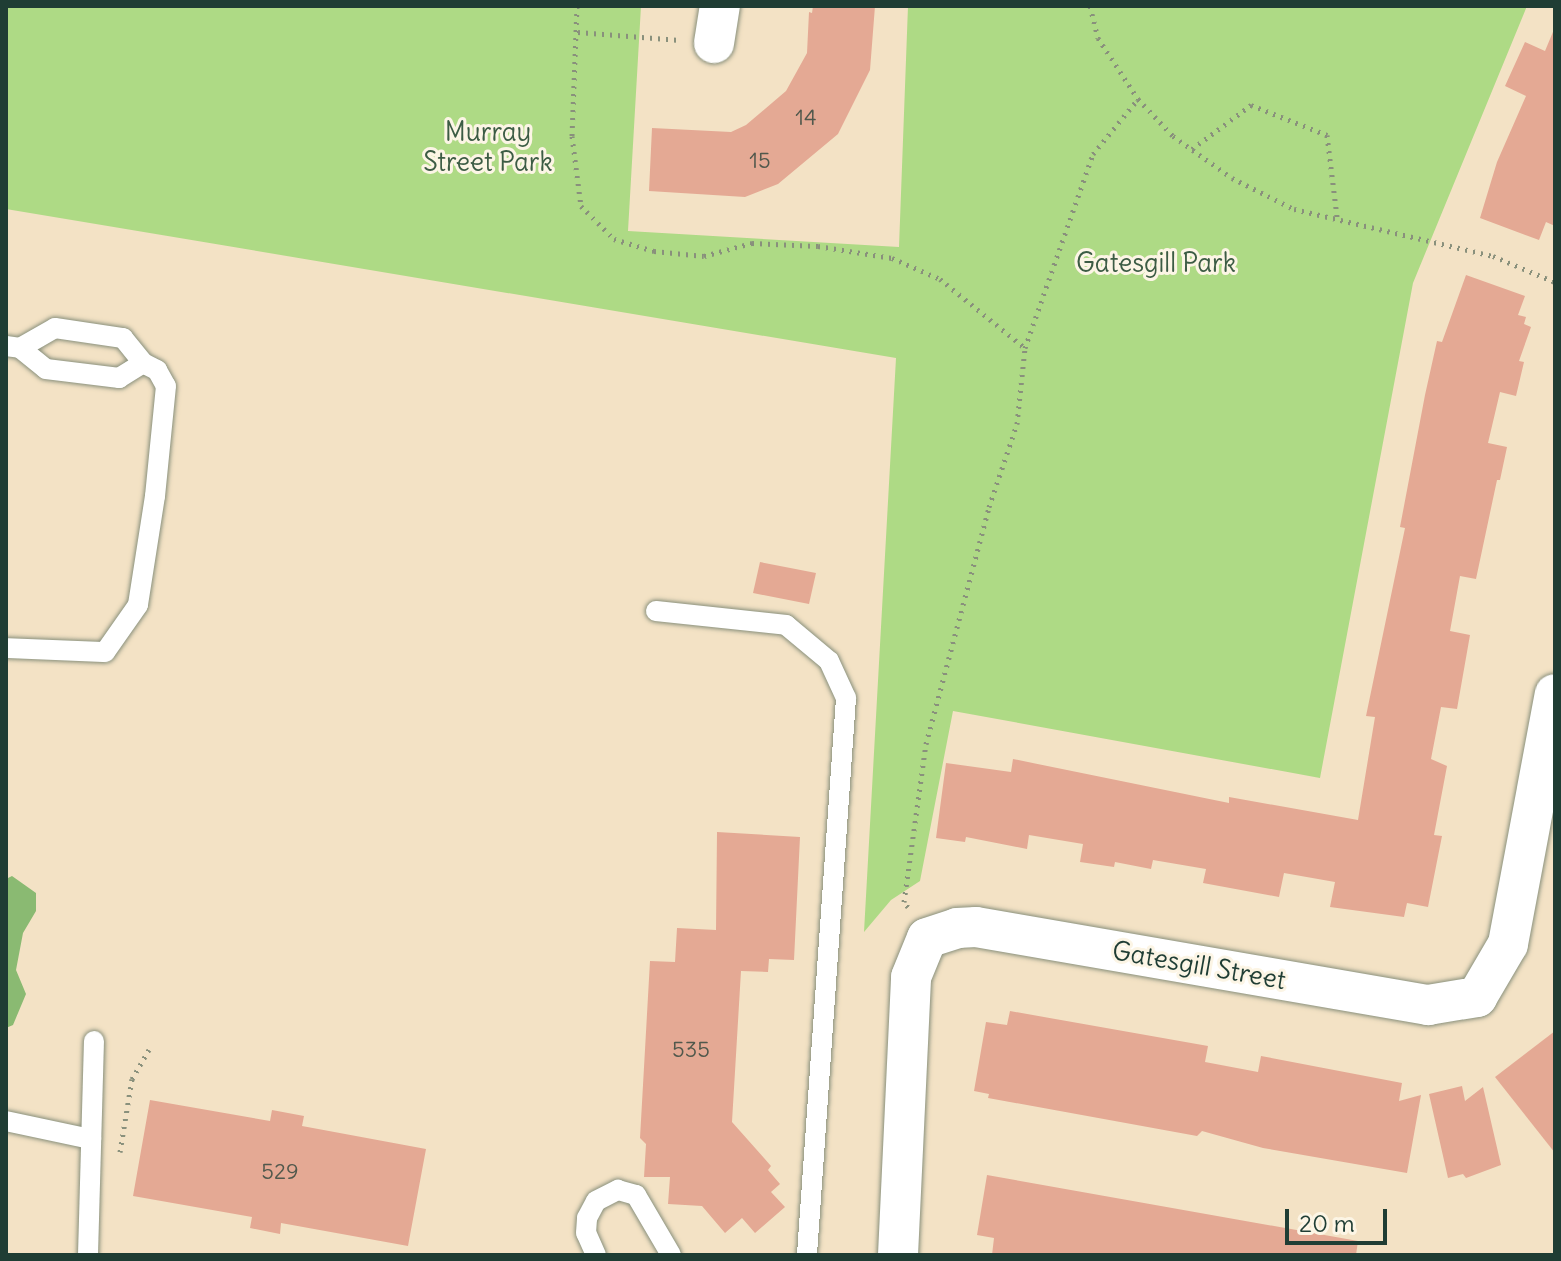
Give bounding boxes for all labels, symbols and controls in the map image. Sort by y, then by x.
house number: 14 [795,105,817,131]
park label: Murray Street Park [423,116,553,178]
house number: 15 [749,148,771,174]
park label: Gatesgill Park [1076,247,1236,279]
street label: Gatesgill Street [1110,934,1288,996]
house number: 535 [672,1037,710,1063]
house number: 529 [261,1159,299,1185]
scale bar [1289,1193,1391,1243]
text: 20 m [1299,1208,1355,1238]

